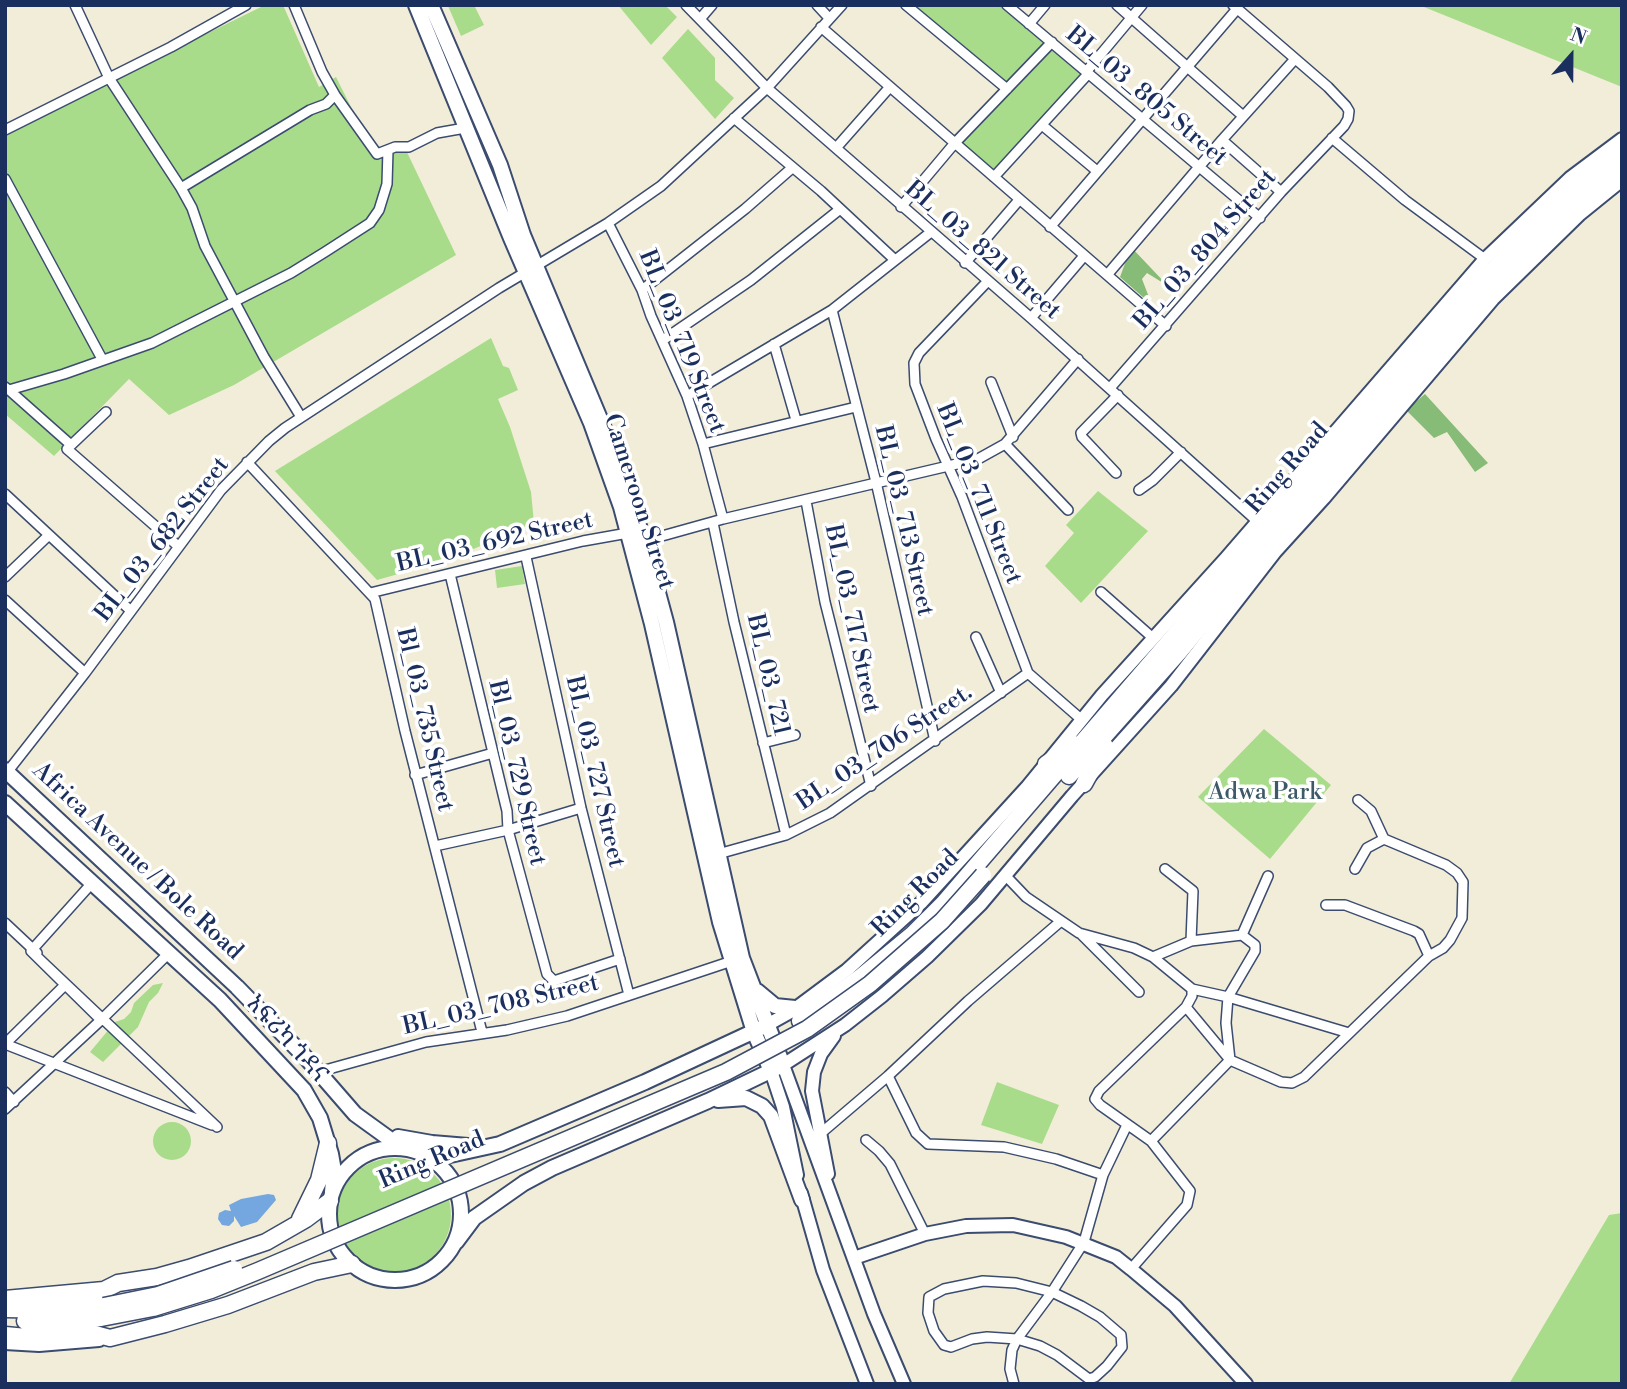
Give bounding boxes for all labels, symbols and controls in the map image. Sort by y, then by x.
street label: BL_03_805 Street [1059,21,1233,173]
north arrow [1536,21,1606,91]
text: N [1567,22,1590,50]
street label: BL_03_804 Street [1129,164,1283,336]
street label: BL_03_821 Street [898,176,1066,326]
street label: BL_03_719 Street [631,246,731,438]
street label: BL_03_711 Street [929,399,1027,589]
street label: Cameroon Street [596,410,680,594]
street label: Ring Road [1240,417,1336,521]
street label: BL_03_713 Street [867,423,939,619]
street label: BL_03_682 Street [90,452,236,628]
street label: BL_03_692 Street [394,506,596,580]
street label: BL_03_717 Street [817,522,885,716]
street label: BL_03_721 [739,611,795,739]
street label: Bl_03_735 Street [389,625,459,815]
street label: BL_03_727 Street [558,674,630,870]
street label: Bl_03_729 Street [481,678,551,868]
street label: BL_03_706 Street. [792,679,978,817]
street label: Africa Avenue / Bole Road [26,757,248,967]
park label: Adwa Park [1208,779,1322,807]
street label: Ring Road [866,844,966,944]
street label: BL_03_708 Street [400,969,602,1043]
street label: አፍሪካ ጎዳና [239,990,333,1090]
street label: Ring Road [375,1126,489,1196]

